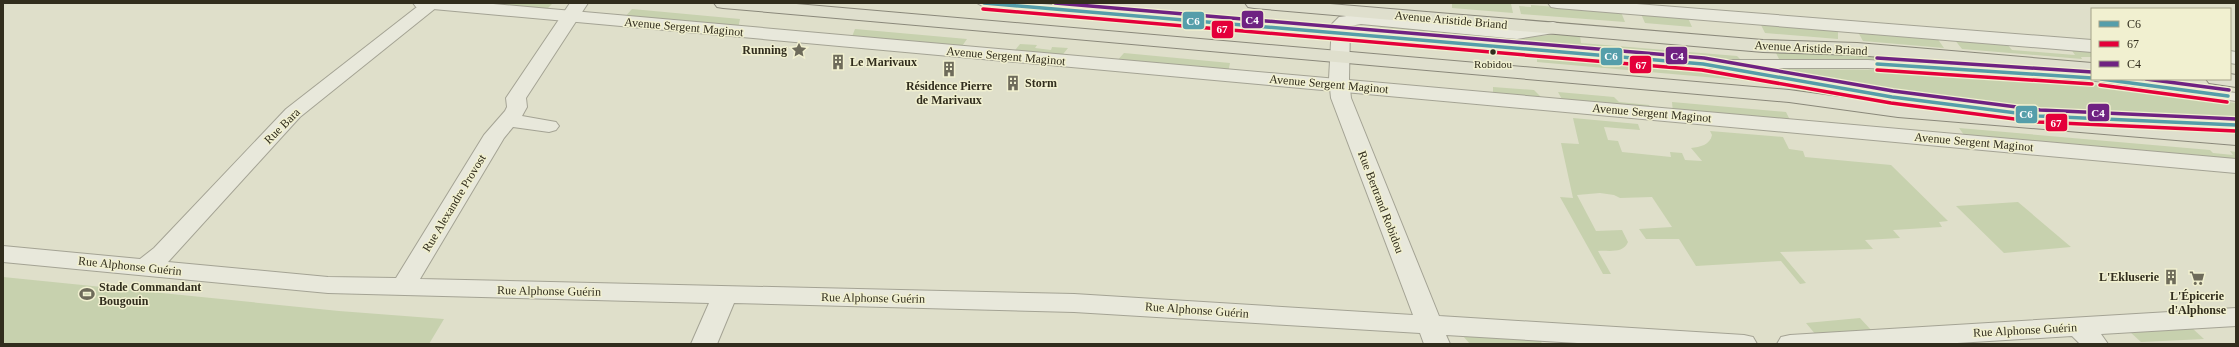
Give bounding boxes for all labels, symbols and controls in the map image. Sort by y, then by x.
street label: Avenue Aristide Briand [1394,8,1508,32]
legend [2091,8,2231,80]
line badge: C4 [1241,10,1264,29]
line badge: C6 [1182,11,1205,30]
text: C4 [1245,14,1259,26]
street label: Avenue Sergent Maginot [624,15,745,39]
text: C6 [1186,15,1200,27]
text: C6 [2127,17,2141,31]
line badge: 67 [1211,20,1234,39]
text: 67 [1217,23,1228,35]
text: 67 [2127,37,2139,51]
street label: Avenue Aristide Briand [1754,38,1868,58]
place icon: Running [790,41,808,59]
place label: Running [742,43,787,57]
street label: Avenue Sergent Maginot [946,44,1067,68]
line badge: C4 [1665,46,1688,65]
marker: Robidou [1488,47,1498,57]
line badge: C6 [1600,47,1623,66]
text: C6 [1604,50,1618,62]
text: C4 [1670,50,1684,62]
building icon: Le Marivaux [829,53,847,71]
place label: Le Marivaux [850,55,917,69]
line badge: 67 [1629,55,1652,74]
text: C4 [2127,57,2141,71]
place label: Robidou [1474,58,1512,70]
text: 67 [1636,59,1647,71]
building icon: Résidence Pierre de Marivaux [940,60,958,78]
street label: Avenue Sergent Maginot [1269,72,1390,96]
building icon: Storm [1004,74,1022,92]
place label: Storm [1025,76,1057,90]
place label: Résidence Pierre de Marivaux [906,79,993,107]
street label: Avenue Sergent Maginot [1592,101,1713,125]
line badge: C4 [2087,103,2110,122]
street label: Rue Bara [261,105,303,147]
line badge: C6 [2015,105,2038,124]
text: C4 [2091,107,2105,119]
text: C6 [2019,108,2033,120]
line badge: 67 [2045,113,2068,132]
text: 67 [2051,117,2062,129]
street label: Avenue Sergent Maginot [1914,130,2035,154]
street label: Rue Bertrand Robidou [1355,149,1407,255]
street label: Rue Alexandre Provost [419,151,489,254]
street label: Rue Alphonse Guérin [78,254,182,278]
building icon: L'Ekluserie [2162,268,2180,286]
supermarket icon: L'Épicerie d'Alphonse [2188,269,2206,287]
place label: L'Ekluserie [2099,270,2160,284]
place label: Stade Commandant Bougouin [99,280,201,308]
street label: Rue Alphonse Guérin [497,283,601,299]
sports icon: Stade Commandant Bougouin [78,285,96,303]
place label: L'Épicerie d'Alphonse [2168,289,2227,317]
street label: Rue Alphonse Guérin [821,290,925,306]
street label: Rue Alphonse Guérin [1145,299,1249,321]
street label: Rue Alphonse Guérin [1973,320,2077,340]

